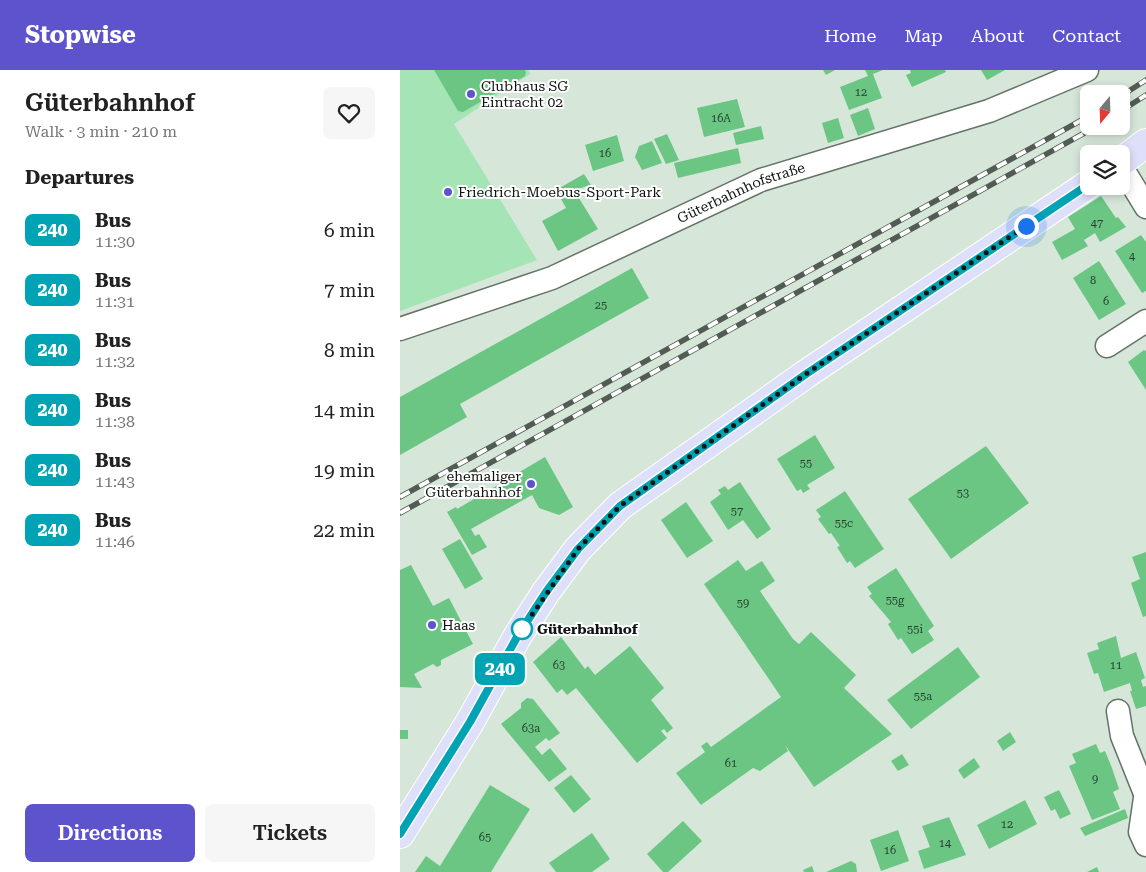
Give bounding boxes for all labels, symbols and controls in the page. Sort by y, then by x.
text: Stopwise [25,21,136,49]
text: Home [824,25,876,46]
text: Map [904,25,943,46]
text: About [971,25,1024,46]
text: Contact [1052,25,1121,46]
place label: Clubhaus SG Eintracht 02 [481,78,568,110]
north arrow [1080,85,1130,135]
map controls [1080,85,1130,195]
house number: 12 [855,86,867,99]
button: heart [323,87,375,139]
marker: Clubhaus SG Eintracht 02 [465,88,477,100]
text: Güterbahnhof [25,89,195,117]
house number: 16A [711,112,731,125]
text: Walk · 3 min · 210 m [25,122,177,141]
button: layers [1080,145,1130,195]
house number: 16 [599,147,611,160]
street label: Güterbahnhofstraße [674,159,807,226]
text: Departures [25,166,134,189]
place label: Friedrich-Moebus-Sport-Park [458,184,661,200]
marker: Friedrich-Moebus-Sport-Park [442,186,454,198]
text: Bus [95,209,131,232]
your location [1014,214,1039,239]
house number: 47 [1091,217,1103,230]
text: 240 [37,219,68,240]
text: 6 min [324,219,375,242]
text: 11:30 [95,232,135,251]
house number: 4 [1129,250,1136,263]
text: Bus [95,269,131,292]
house number: 8 [1090,274,1096,287]
text: 240 [37,279,68,300]
text: 7 min [324,279,375,302]
text: 11:31 [95,292,135,311]
house number: 6 [1103,295,1109,308]
house number: 25 [595,299,607,312]
text: Bus [95,329,131,352]
text: 240 [37,339,68,360]
text: 8 min [324,339,375,362]
text: 11:32 [95,352,135,371]
text: Bus [95,389,131,412]
text: 240 [37,399,68,420]
text: 14 min [313,399,375,422]
text: 11:38 [95,412,135,431]
text: Bus [95,449,131,472]
house number: 55 [800,457,812,470]
text: 240 [37,459,68,480]
text: 19 min [313,459,375,482]
place label: ehemaliger Güterbahnhof [425,468,522,500]
text: 11:43 [95,472,135,491]
marker: ehemaliger Güterbahnhof [525,478,537,490]
house number: 53 [957,487,969,500]
house number: 57 [731,505,743,518]
text: Bus [95,509,131,532]
house number: 55c [835,517,853,530]
text: 240 [37,519,68,540]
text: 22 min [313,519,375,542]
text: 11:46 [95,532,135,551]
house number: 55g [886,594,905,607]
house number: 59 [737,597,749,610]
place label: Haas [442,617,476,633]
marker: Güterbahnhof [511,618,533,640]
marker: Haas [426,619,438,631]
place label: Güterbahnhof [537,621,639,637]
house number: 55i [907,623,923,636]
line badge: 240 [471,653,529,685]
text: 240 [485,658,515,679]
house number: 63 [553,659,565,672]
house number: 11 [1110,659,1122,672]
house number: 55a [914,690,932,703]
house number: 63a [522,722,540,735]
house number: 61 [725,757,737,770]
house number: 9 [1092,773,1098,786]
button: Directions [25,804,195,862]
button: Tickets [205,804,375,862]
house number: 12 [1001,818,1013,831]
house number: 65 [479,831,491,844]
house number: 14 [939,837,952,850]
house number: 16 [884,844,896,857]

